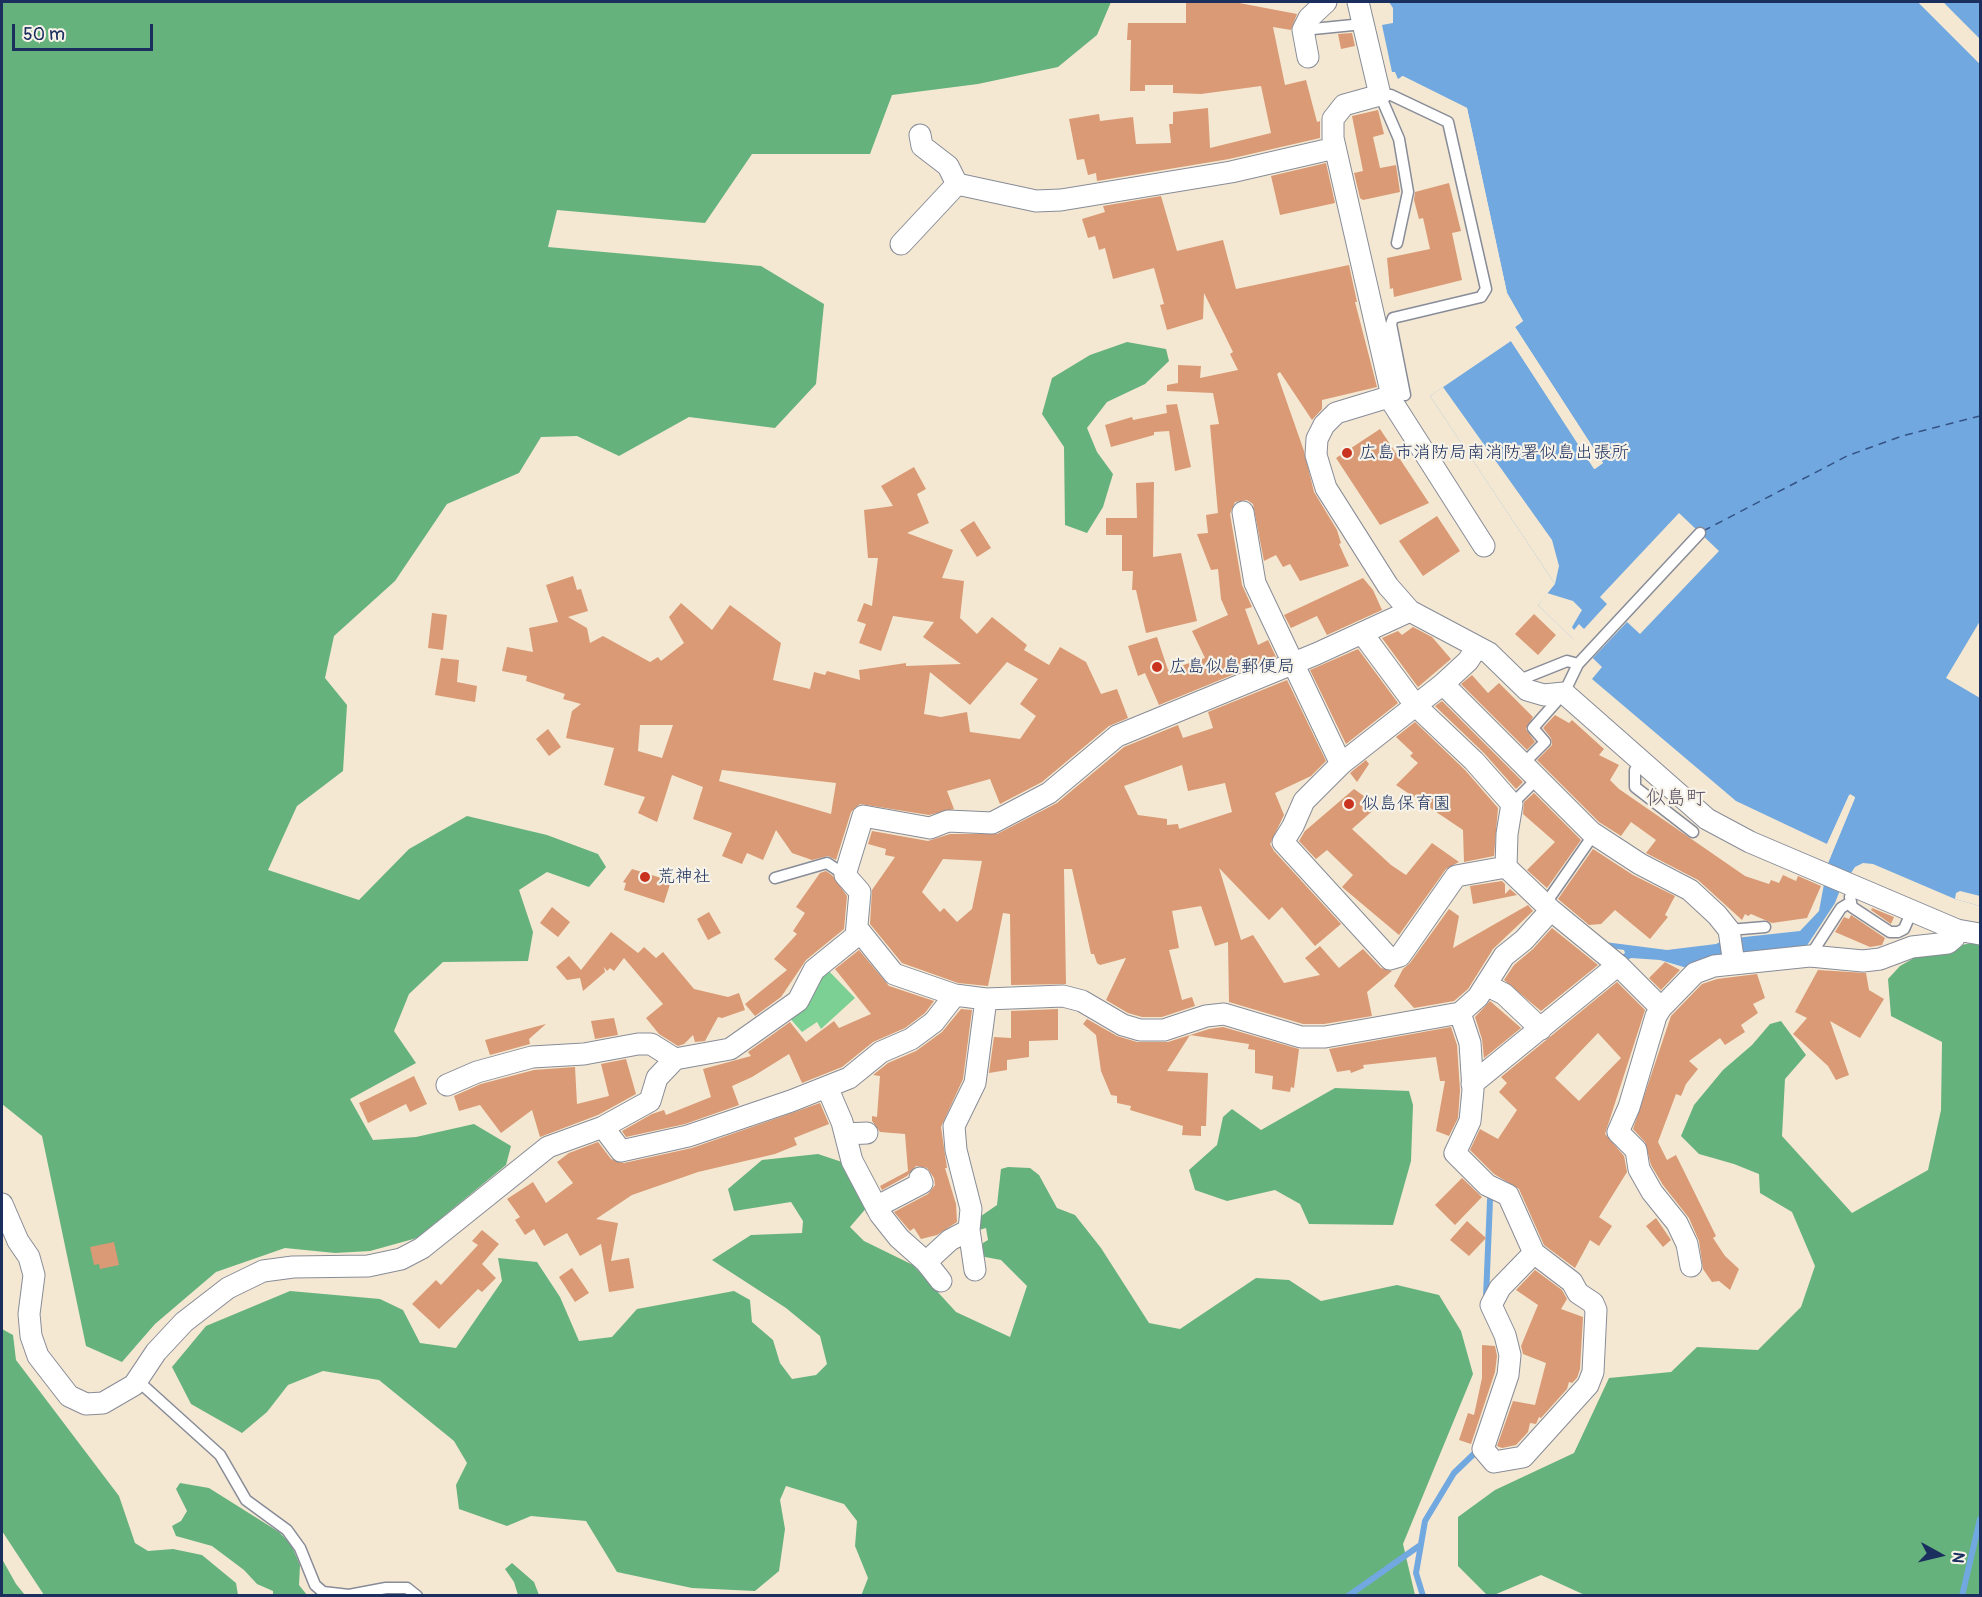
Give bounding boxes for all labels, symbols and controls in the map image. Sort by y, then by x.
scale bar [15,12,156,50]
text: 50 m [23,23,65,46]
place label: 広島市消防局南消防署似島出張所 [1359,442,1629,464]
marker: 広島市消防局南消防署似島出張所 [1340,446,1354,460]
place label: 広島似島郵便局 [1169,656,1295,678]
marker: 広島似島郵便局 [1150,660,1164,674]
district label: 似島町 [1646,787,1706,811]
place label: 似島保育園 [1361,793,1451,815]
marker: 似島保育園 [1342,797,1356,811]
place label: 荒神社 [657,866,711,888]
marker: 荒神社 [638,870,652,884]
north arrow [1910,1525,1970,1585]
text: N [1947,1551,1968,1564]

